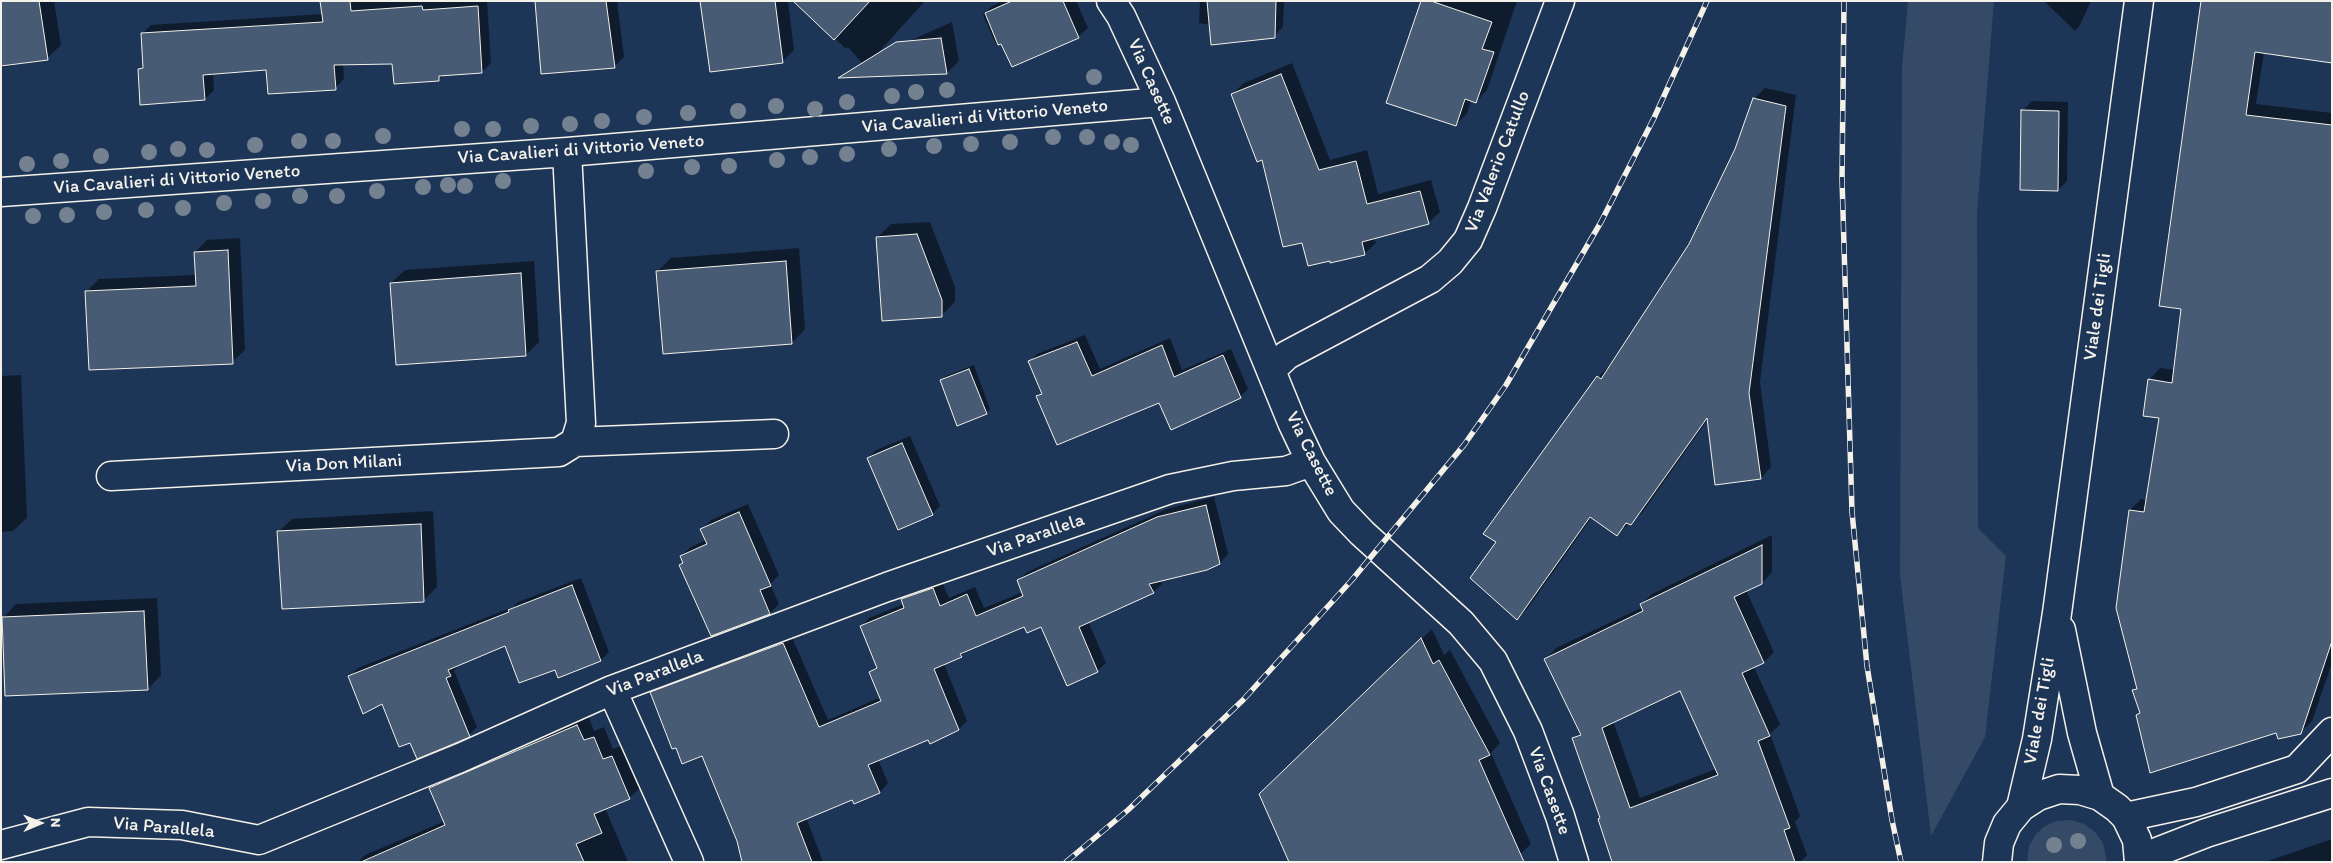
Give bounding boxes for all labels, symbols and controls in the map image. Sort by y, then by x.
street label: Via Casette [1122,35,1180,129]
street label: Via Valerio Catullo [1460,88,1536,236]
street label: Via Cavalieri di Vittorio Veneto [861,95,1109,139]
street label: Via Cavalieri di Vittorio Veneto [457,130,705,170]
street label: Via Cavalieri di Vittorio Veneto [53,160,301,200]
street label: Viale dei Tigli [2079,252,2117,362]
street label: Via Casette [1280,408,1342,500]
street label: Via Don Milani [285,450,403,478]
street label: Via Parallela [984,509,1088,563]
street label: Via Parallela [603,645,707,703]
street label: Viale dei Tigli [2019,656,2061,766]
street label: Via Casette [1523,744,1575,838]
north arrow [15,798,65,848]
street label: Via Parallela [112,812,216,844]
text: N [47,818,64,828]

